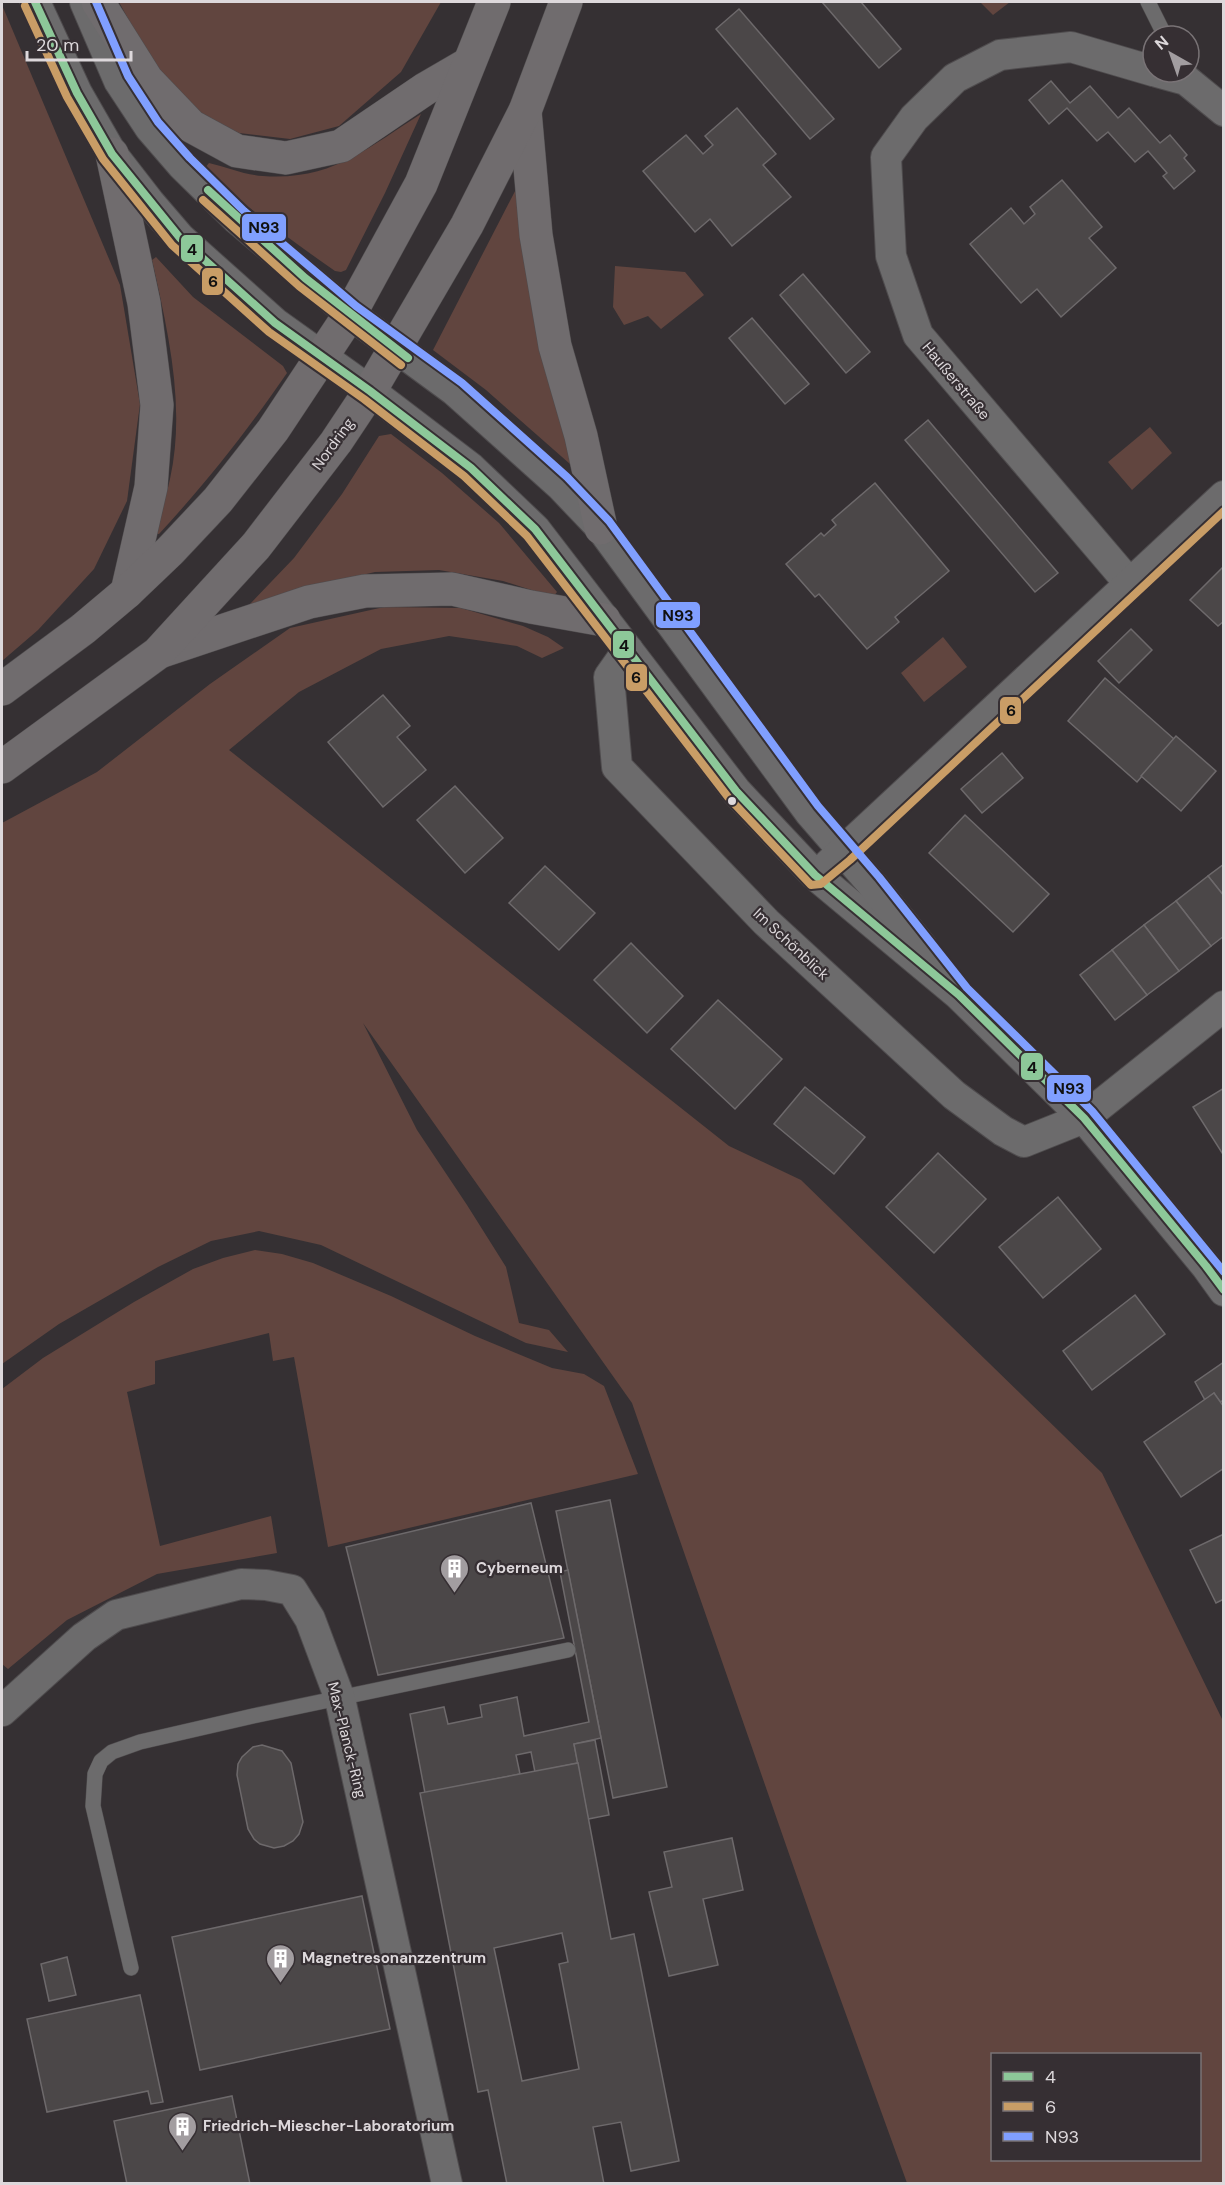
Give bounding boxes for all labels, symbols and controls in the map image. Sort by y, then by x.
scale bar [27,24,130,62]
north arrow [1141,24,1201,84]
text: N [1150,31,1173,55]
text: 20 m [36,33,79,57]
line badge: N93 [241,213,287,242]
text: N93 [248,217,280,238]
line badge: 4 [180,234,204,263]
text: 4 [187,239,197,260]
line badge: 6 [201,267,224,296]
text: 6 [208,271,218,292]
street label: Haußerstraße [918,338,994,424]
street label: Nordring [307,414,359,474]
line badge: N93 [655,601,701,629]
text: N93 [662,605,694,626]
line badge: 4 [612,630,635,659]
text: 4 [619,635,629,656]
line badge: 6 [625,663,648,692]
text: 6 [631,667,641,688]
line badge: 6 [999,696,1022,725]
text: 6 [1006,700,1016,721]
unlabelled marker [726,795,738,807]
street label: Im Schönblick [749,904,834,985]
line badge: 4 [1020,1052,1044,1081]
text: 4 [1027,1057,1037,1078]
line badge: N93 [1046,1074,1092,1103]
text: N93 [1053,1078,1085,1099]
building icon: Cyberneum [439,1552,471,1594]
place label: Cyberneum [476,1558,563,1578]
street label: Max-Planck-Ring [323,1680,371,1800]
building icon: Magnetresonanzzentrum [265,1942,297,1984]
place label: Magnetresonanzzentrum [302,1948,486,1968]
legend [991,2053,1201,2161]
text: 4 [1045,2065,1056,2089]
text: 6 [1045,2095,1056,2119]
building icon: Friedrich-Miescher-Laboratorium [166,2110,198,2152]
place label: Friedrich-Miescher-Laboratorium [203,2116,454,2136]
text: N93 [1045,2125,1079,2149]

